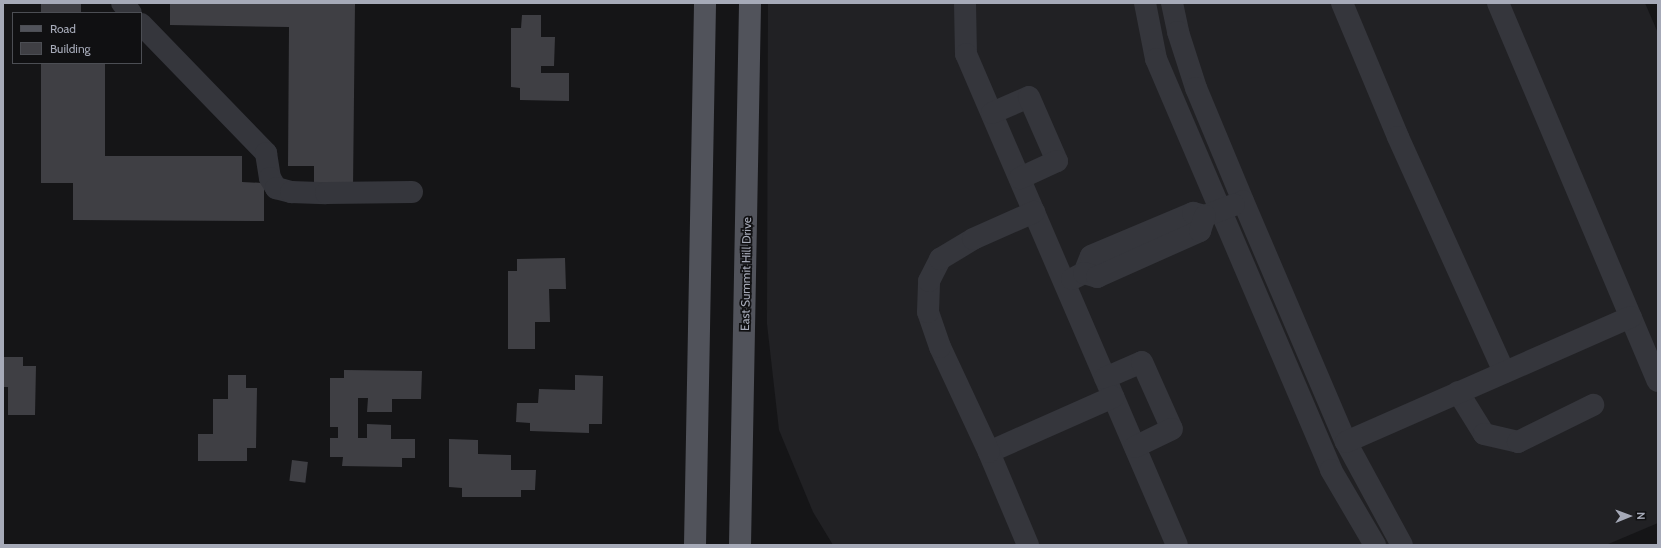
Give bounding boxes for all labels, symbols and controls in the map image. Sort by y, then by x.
legend [12,12,142,64]
text: Road [50,21,76,36]
text: Building [50,41,91,56]
street label: East Summit Hill Drive [738,217,754,331]
north arrow [1609,496,1649,536]
text: N [1634,512,1648,520]

